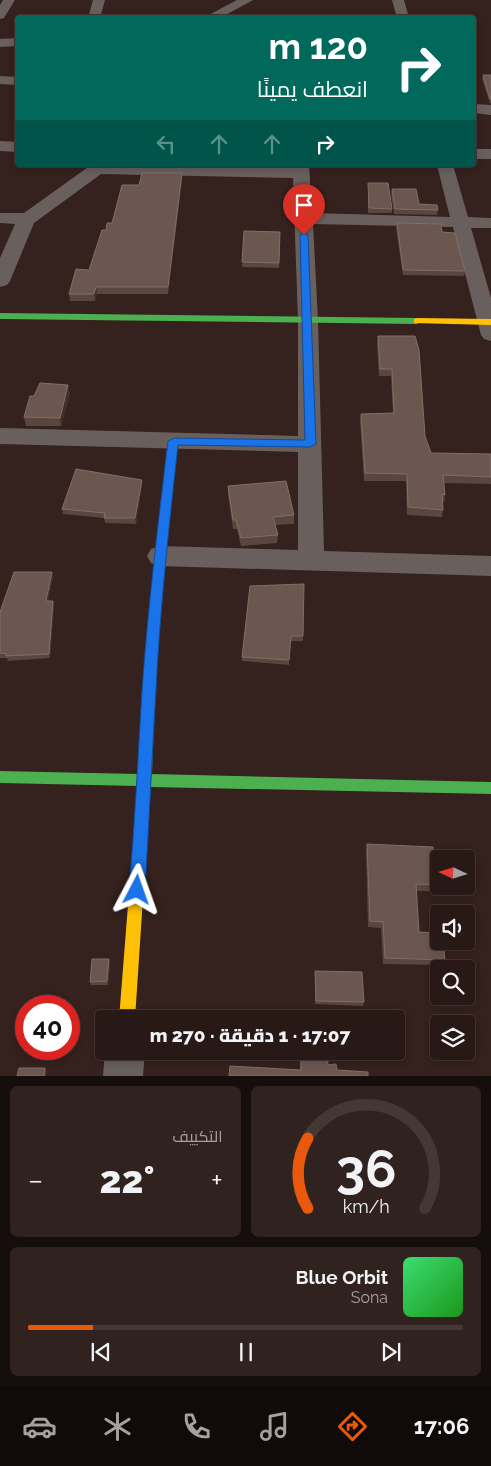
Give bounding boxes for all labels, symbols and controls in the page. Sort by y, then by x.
text: 120 m [268,26,368,67]
icon: right [386,35,451,100]
text: انعطف يمينًا [257,76,368,102]
icon: left [152,130,180,158]
icon: ahead [205,130,233,158]
icon: ahead [258,130,286,158]
icon: right [311,130,339,158]
pin [283,184,325,235]
icon: arrive [290,191,318,219]
north arrow [430,850,475,895]
map controls [430,850,475,1060]
position arrow [110,863,162,915]
button: sound [430,905,475,950]
button: search [430,960,475,1005]
speed limit sign: 40 [15,995,80,1060]
button: layers [430,1015,475,1060]
text: 17:07 · 1 دقيقة · 270 m [150,1024,350,1046]
text: التكييف [172,1127,223,1146]
text: 36 [335,1138,396,1199]
text: 22° [99,1157,155,1202]
text: − [28,1164,43,1197]
text: + [211,1164,223,1197]
text: km/h [342,1196,389,1217]
text: Blue Orbit [296,1266,388,1288]
text: Sona [351,1288,388,1307]
icon: previous [87,1338,115,1366]
icon: pause [232,1338,260,1366]
icon: next [377,1338,405,1366]
icon: car [22,1409,57,1444]
icon: climate [100,1409,135,1444]
icon: phone [179,1409,214,1444]
icon: music [257,1409,292,1444]
icon: directions [335,1409,370,1444]
text: 17:06 [414,1413,469,1439]

